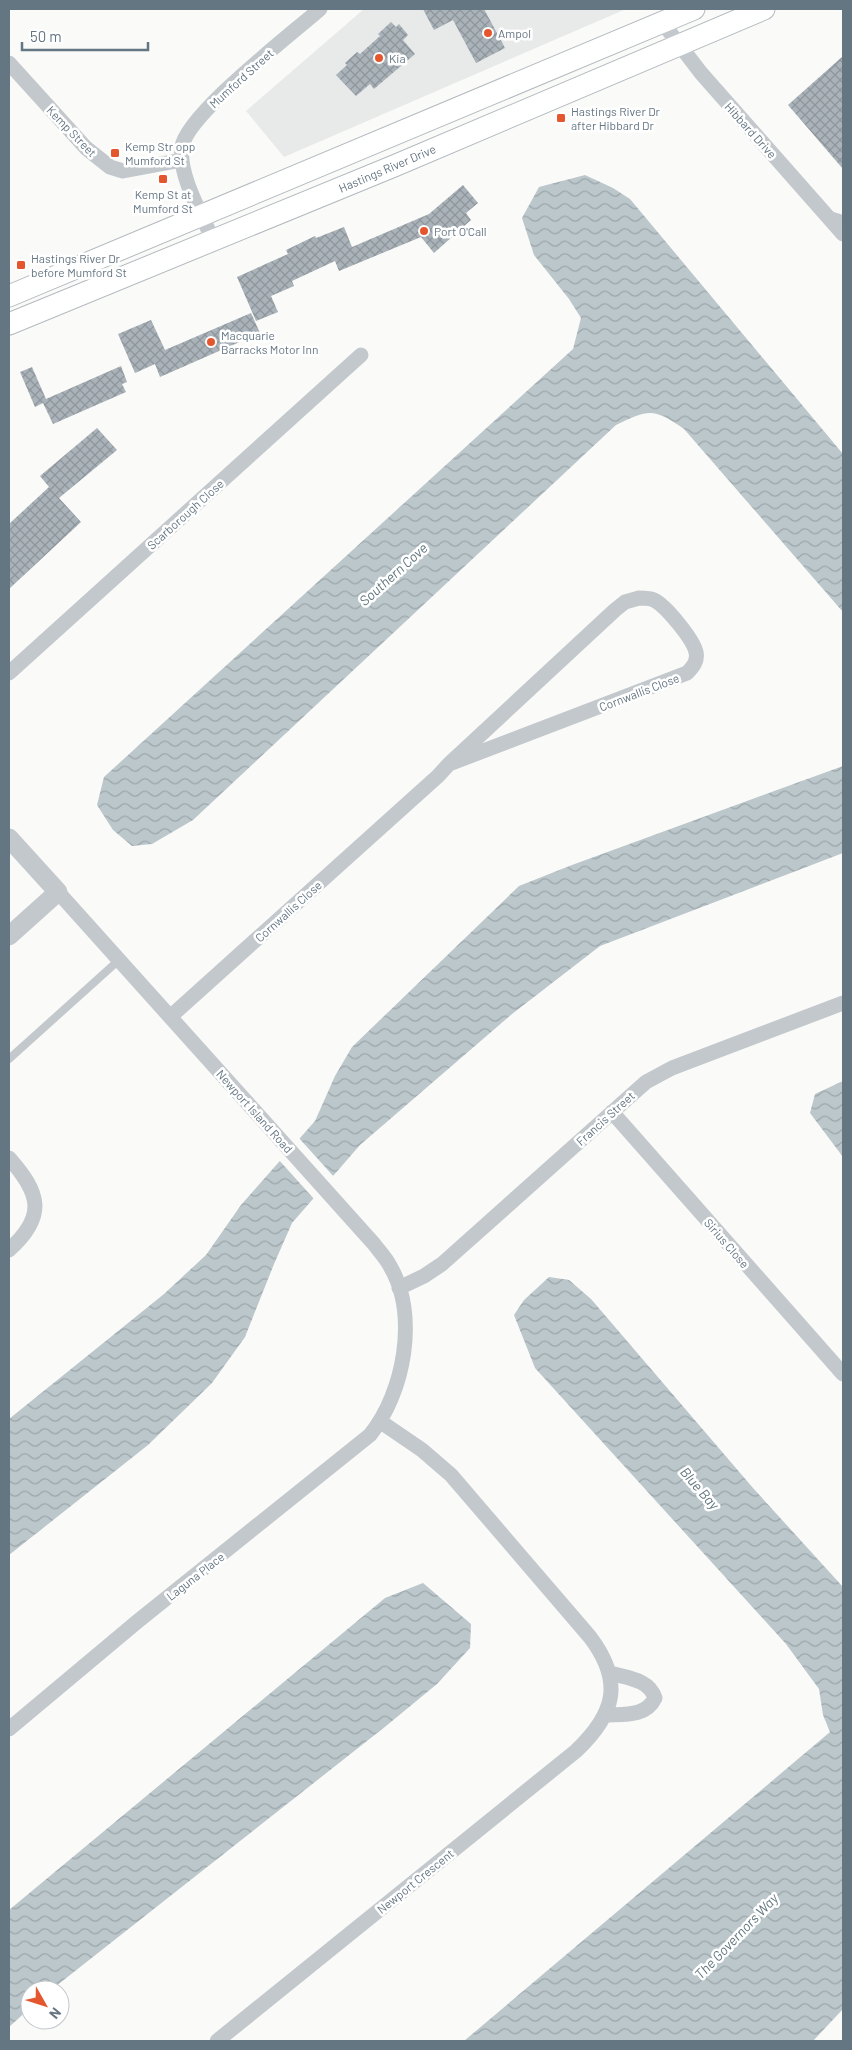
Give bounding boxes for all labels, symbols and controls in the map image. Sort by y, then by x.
scale bar [22,20,149,52]
place label: Ampol [498,26,531,40]
text: 50 m [30,27,62,45]
marker: Ampol [482,27,494,39]
street label: Mumford Street [206,46,276,110]
place label: Kia [389,51,406,65]
marker: Kia [373,52,385,64]
street label: Hibbard Drive [722,99,780,161]
street label: Kemp Street [44,103,100,159]
place label: Hastings River Dr after Hibbard Dr [571,104,661,132]
marker: Hastings River Dr after Hibbard Dr [555,112,567,124]
place label: Kemp Str opp Mumford St [125,139,195,167]
street label: Hastings River Drive [336,141,438,195]
marker: Kemp Str opp Mumford St [109,147,121,159]
marker: Kemp St at Mumford St [157,173,169,185]
place label: Kemp St at Mumford St [133,187,193,215]
place label: Port O'Call [434,224,487,238]
marker: Port O'Call [418,225,430,237]
place label: Hastings River Dr before Mumford St [31,251,127,279]
marker: Hastings River Dr before Mumford St [15,259,27,271]
place label: Macquarie Barracks Motor Inn [221,328,318,356]
marker: Macquarie Barracks Motor Inn [205,336,217,348]
street label: Scarborough Close [144,476,226,552]
water label: Southern Cove [355,539,431,609]
street label: Cornwallis Close [597,670,681,714]
street label: Cornwallis Close [252,877,324,945]
street label: Newport Island Road [214,1067,296,1155]
street label: Francis Street [573,1088,637,1148]
street label: Sirius Close [702,1215,752,1271]
water label: Blue Bay [677,1463,724,1513]
street label: Laguna Place [163,1549,227,1603]
street label: Newport Crescent [374,1846,456,1916]
water label: The Governors Way [691,1889,782,1982]
north arrow [20,1980,70,2030]
text: N [46,2005,65,2022]

